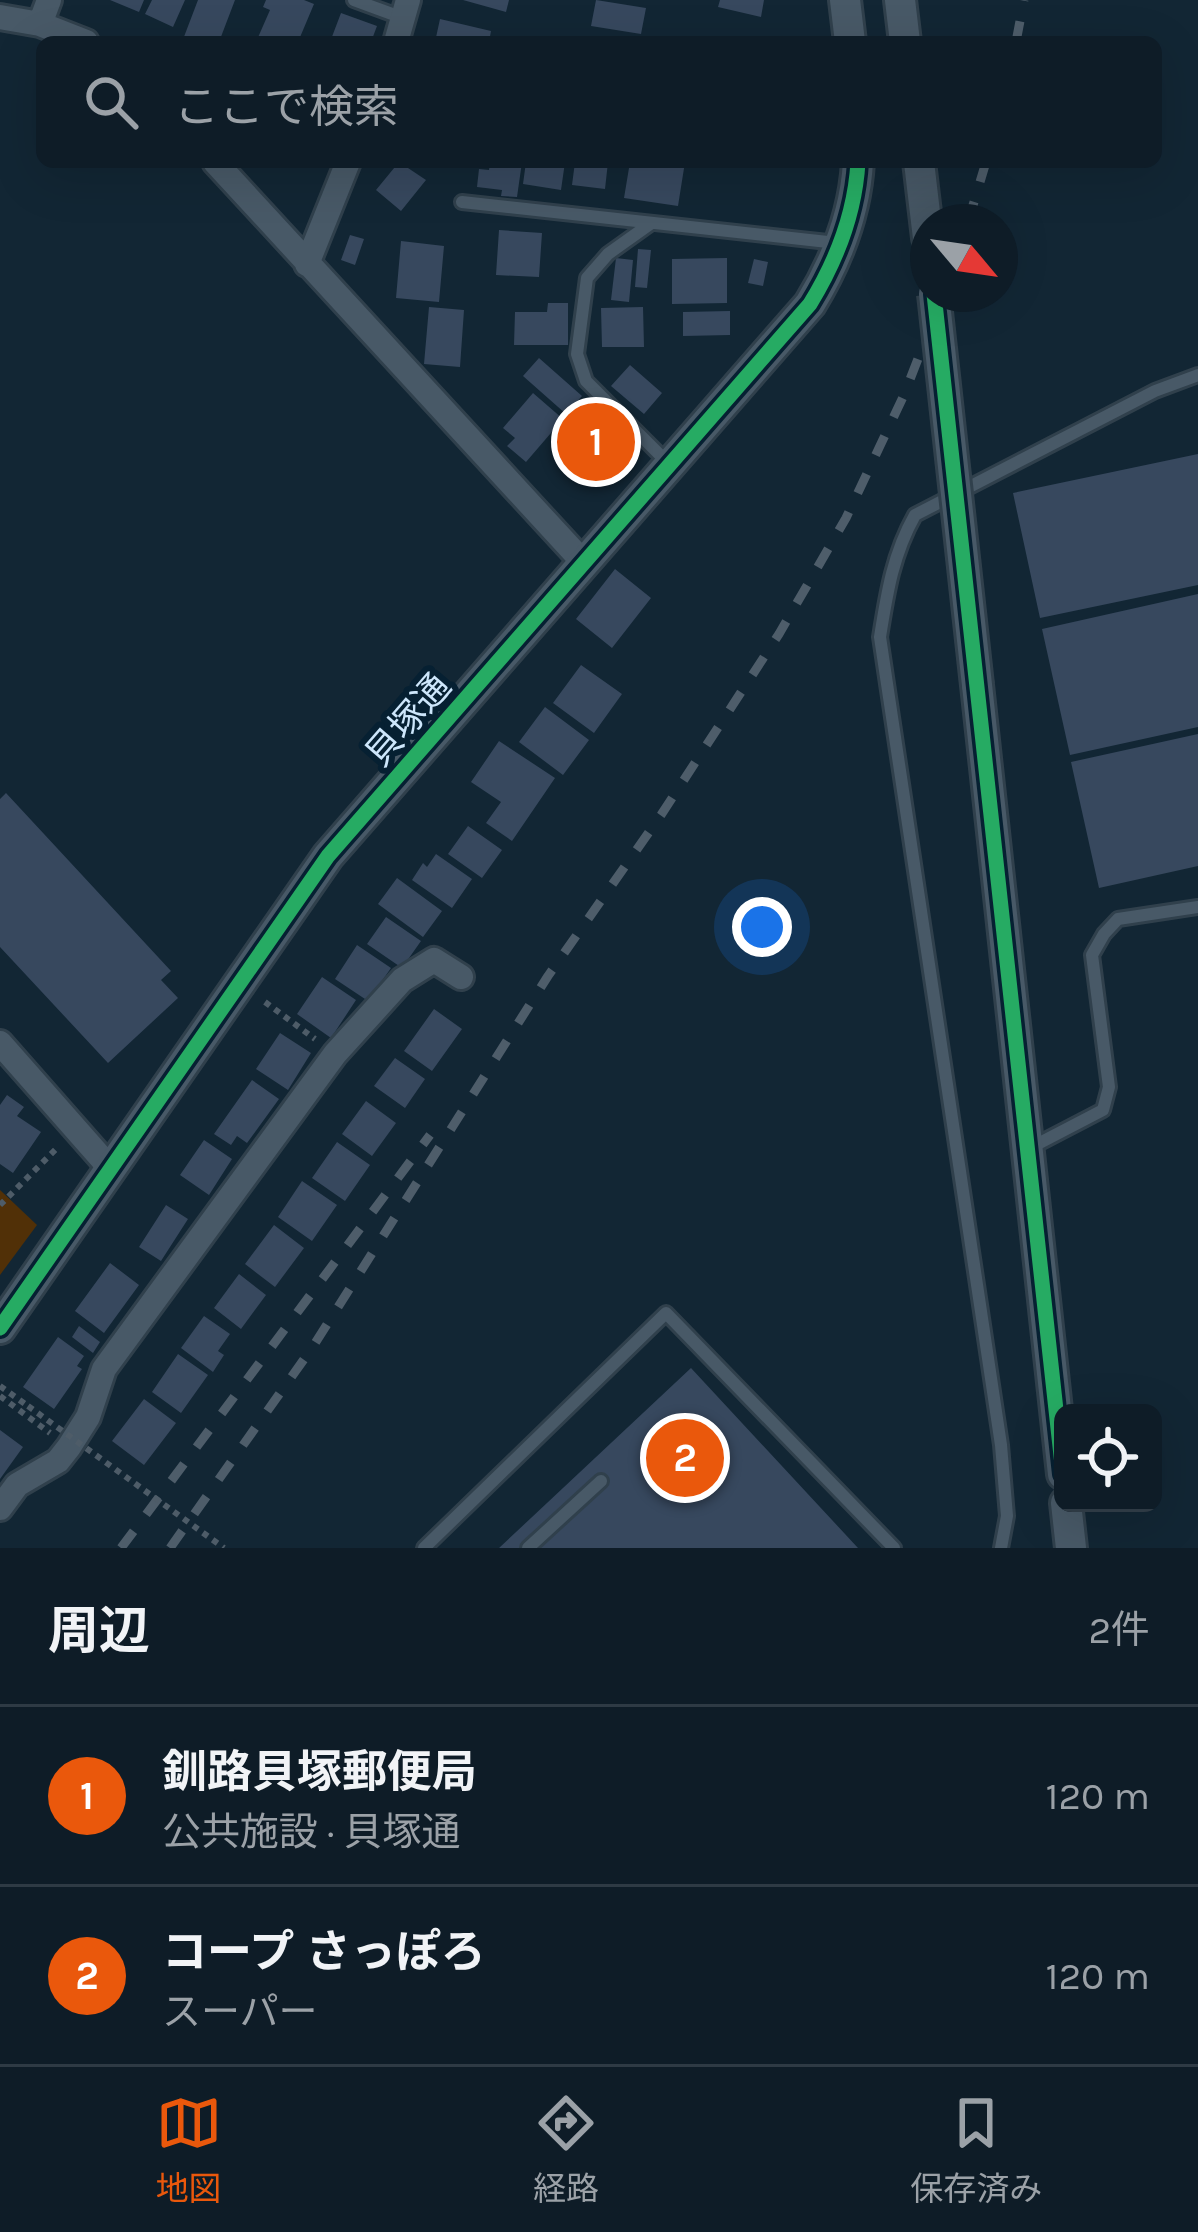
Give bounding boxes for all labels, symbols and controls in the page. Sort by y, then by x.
search box [36,36,1162,168]
icon: search [78,69,144,135]
text: ここで検索 [174,81,399,133]
north arrow [910,204,1018,312]
pin: 1 [557,397,635,487]
street label: 貝塚通 [357,665,459,775]
your location [732,897,792,957]
map controls [1054,1404,1162,1512]
button: locate [1054,1404,1162,1512]
pin: 2 [646,1413,724,1503]
text: 周辺 [48,1601,150,1661]
text: 2件 [1088,1607,1150,1653]
text: 釧路貝塚郵便局 [162,1746,477,1798]
text: 1 [80,1773,94,1819]
text: 120 m [1046,1773,1150,1819]
text: 公共施設 · 貝塚通 [162,1809,461,1855]
text: コープ さっぽろ [162,1926,486,1978]
text: 2 [75,1953,99,1999]
text: 120 m [1046,1953,1150,1999]
text: スーパー [162,1989,318,2035]
tab: 地図 [156,2090,222,2210]
tab: 経路 [533,2090,599,2210]
tab: 保存済み [910,2090,1042,2210]

